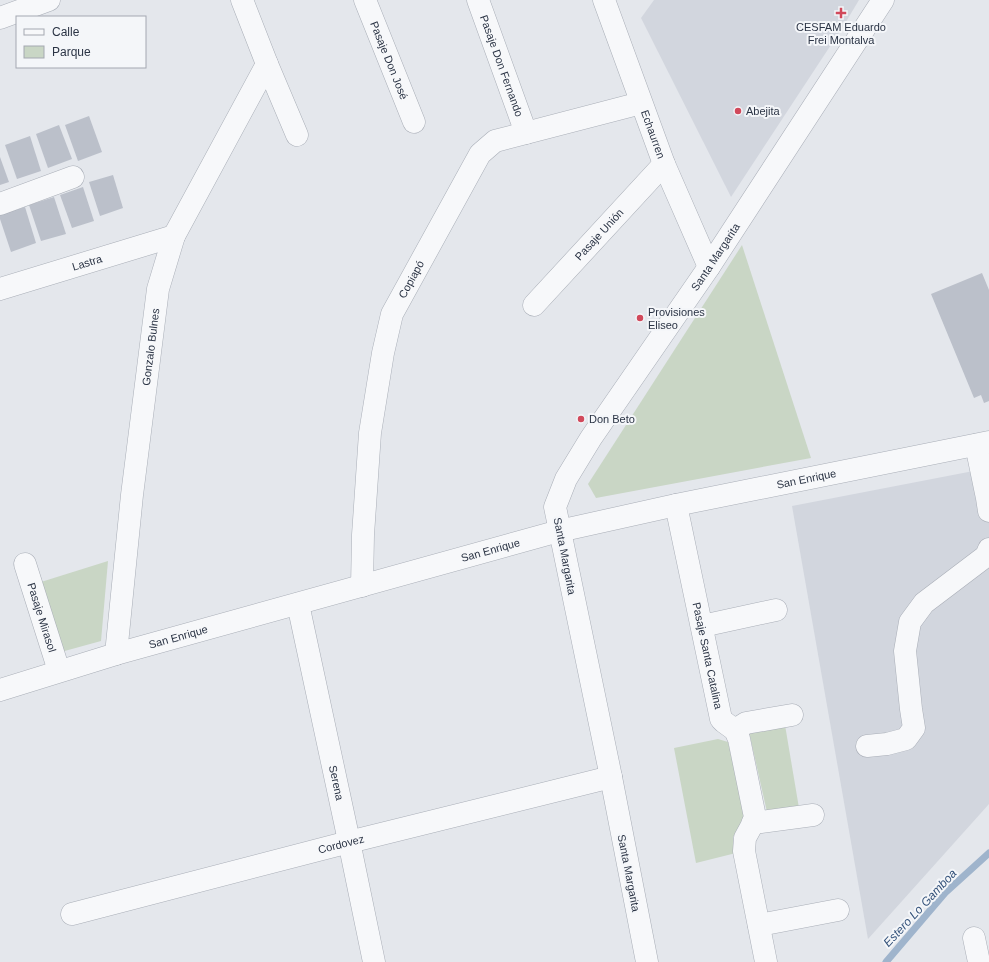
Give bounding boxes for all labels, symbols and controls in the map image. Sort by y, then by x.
marker: CESFAM Eduardo Frei Montalva [835,7,847,19]
street label: Pasaje Don Fernando [478,13,526,118]
legend [16,16,146,68]
street label: Pasaje Don José [368,19,410,101]
place label: CESFAM Eduardo Frei Montalva [796,21,886,46]
text: Calle [52,25,80,39]
text: Parque [52,45,91,59]
place label: Abejita [746,105,781,117]
marker: Abejita [733,106,743,116]
street label: Echaurren [639,108,667,160]
street label: Pasaje Unión [572,206,626,263]
street label: Santa Margarita [689,220,742,293]
street label: Lastra [71,252,104,273]
street label: Copiapó [396,258,426,300]
place label: Provisiones Eliseo [648,306,705,331]
street label: Gonzalo Bulnes [140,307,162,386]
marker: Provisiones Eliseo [635,313,645,323]
place label: Don Beto [589,413,635,425]
marker: Don Beto [576,414,586,424]
street label: San Enrique [775,467,837,491]
street label: Santa Margarita [552,516,579,596]
street label: San Enrique [460,536,521,564]
street label: Pasaje Mirasol [25,581,59,654]
street label: Pasaje Santa Catalina [691,601,725,711]
street label: San Enrique [147,623,209,651]
street label: Serena [327,764,346,802]
street label: Cordovez [317,832,365,856]
street label: Santa Margarita [616,833,643,913]
water label: Estero Lo Gamboa [881,866,960,950]

